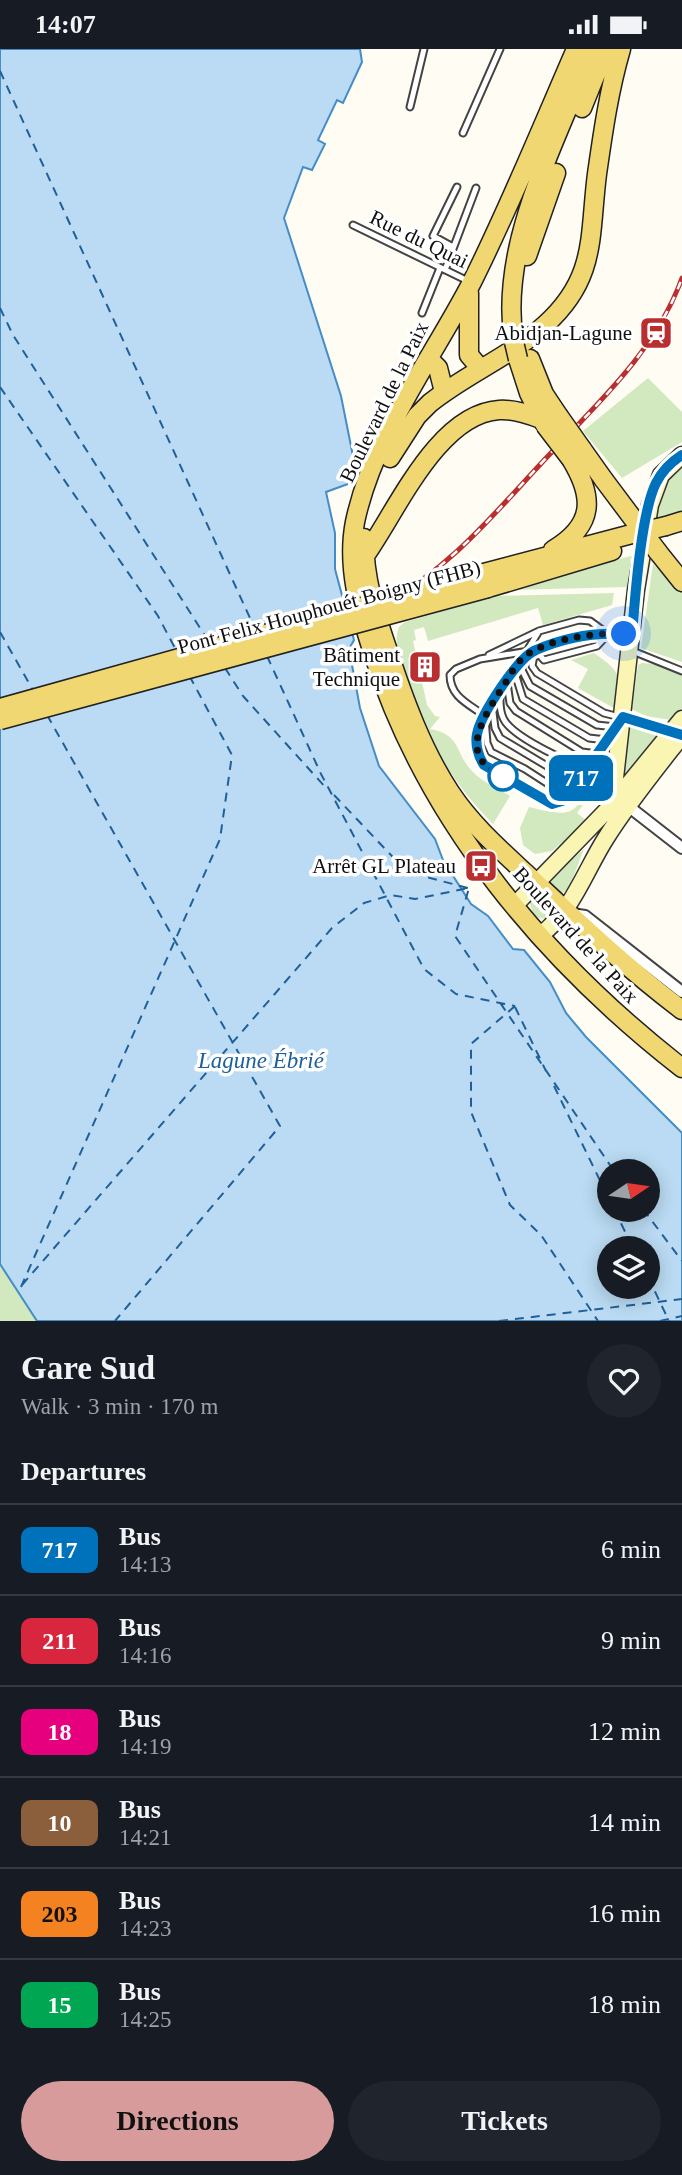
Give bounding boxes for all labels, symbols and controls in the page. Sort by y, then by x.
text: 14:07 [35,10,96,39]
street label: Rue du Quai [366,205,472,273]
station icon: Abidjan-Lagune [637,314,675,352]
street label: Boulevard de la Paix [335,317,433,486]
place label: Abidjan-Lagune [494,321,632,345]
street label: Pont Felix Houphouét Boigny (FHB) [175,555,483,659]
your location [606,616,641,651]
place label: Bâtiment Technique [313,643,400,691]
building icon: Bâtiment Technique [406,648,444,686]
line badge: 717 [541,755,621,801]
unlabelled marker [488,761,518,791]
text: 717 [563,765,599,791]
bus stop icon: Arrêt GL Plateau [462,847,500,885]
place label: Arrêt GL Plateau [312,854,456,878]
street label: Boulevard de la Paix [508,862,644,1009]
water label: Lagune Ébrié [197,1048,326,1073]
north arrow [597,1159,660,1221]
map controls [597,1159,660,1299]
button: layers [597,1236,660,1299]
button: heart [587,1344,661,1418]
text: Gare Sud [21,1350,155,1386]
text: Walk · 3 min · 170 m [21,1394,218,1419]
text: Departures [21,1457,146,1486]
text: Bus [119,1522,161,1551]
text: 6 min [601,1535,661,1564]
text: 717 [42,1537,78,1563]
text: 14:13 [119,1552,171,1577]
text: Bus [119,1613,161,1642]
text: 9 min [601,1626,661,1655]
text: 211 [42,1628,77,1654]
text: 14:16 [119,1643,171,1668]
text: Bus [119,1704,161,1733]
text: 12 min [588,1717,661,1746]
text: 18 [48,1719,72,1745]
text: 14:19 [119,1734,171,1759]
text: Bus [119,1795,161,1824]
text: 14 min [588,1808,661,1837]
text: 10 [48,1810,72,1836]
text: 14:21 [119,1825,171,1850]
text: Bus [119,1886,161,1915]
text: 16 min [588,1899,661,1928]
text: 203 [42,1901,78,1927]
text: 14:23 [119,1916,171,1941]
text: Bus [119,1977,161,2006]
text: 18 min [588,1990,661,2019]
text: 15 [48,1992,72,2018]
text: 14:25 [119,2007,171,2032]
button: Directions [21,2081,334,2161]
button: Tickets [348,2081,661,2161]

